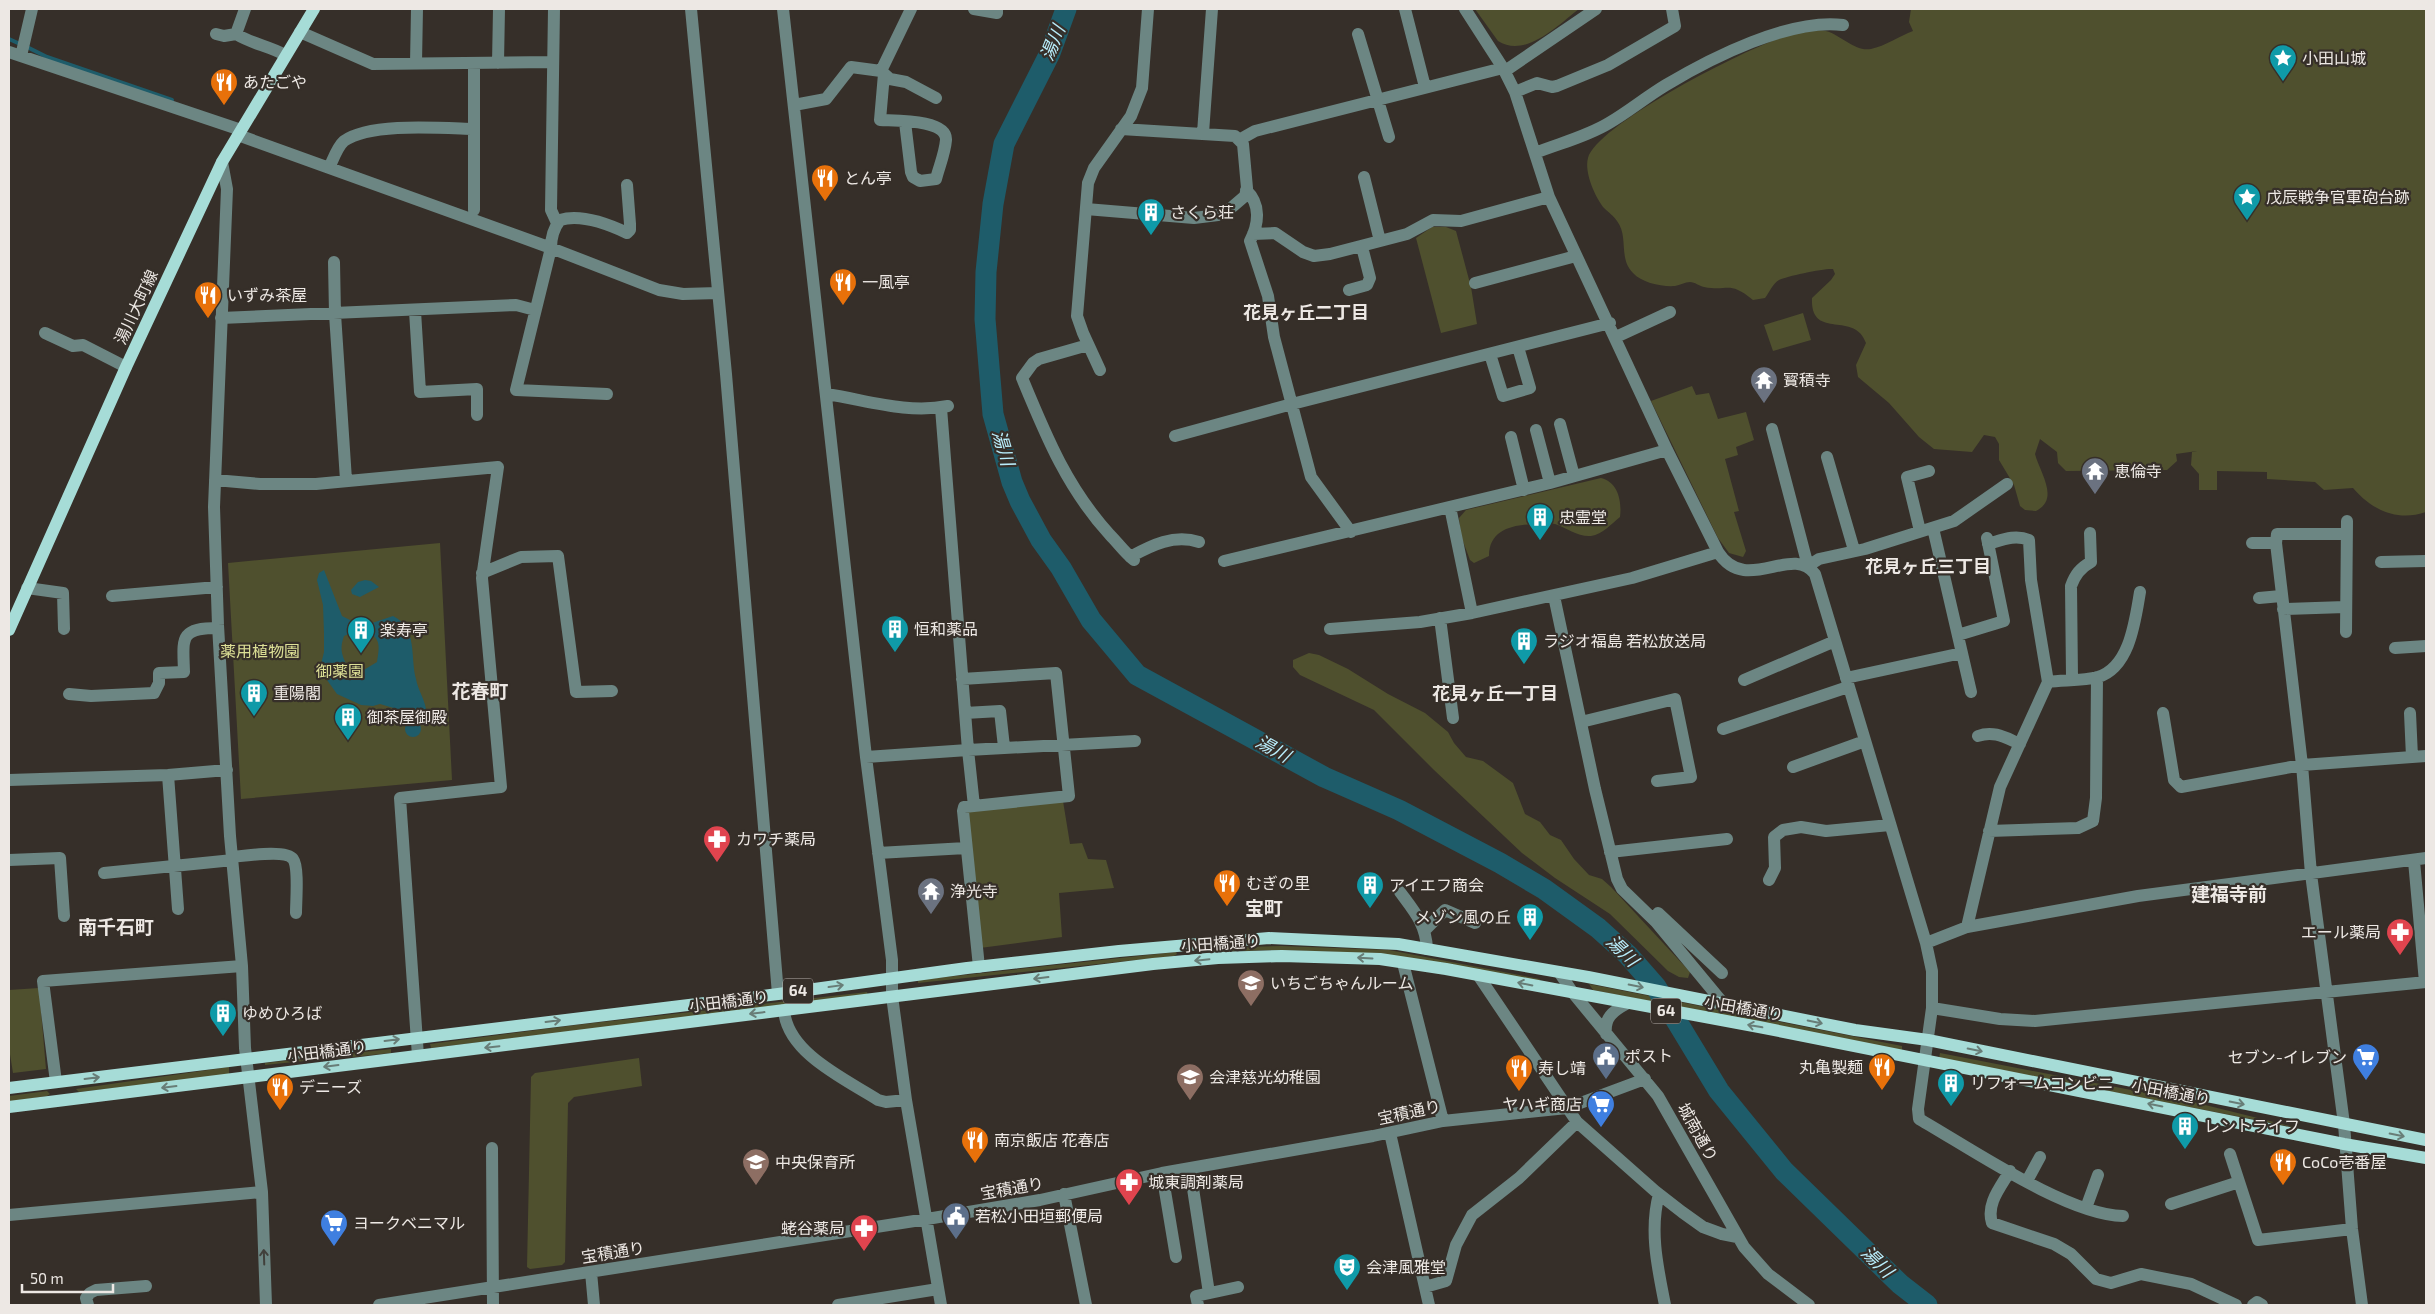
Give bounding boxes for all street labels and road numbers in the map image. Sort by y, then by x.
street label: 湯川大町線 [110,267,161,347]
street label: 小田橋通り [1180,930,1262,955]
road number: 64 [783,978,813,1004]
street label: 小田橋通り [688,986,770,1015]
street label: 小田橋通り [1703,991,1785,1024]
road number: 64 [1651,998,1681,1024]
street label: 小田橋通り [286,1036,368,1065]
street label: 小田橋通り [2130,1075,2212,1108]
street label: 宝積通り [1376,1096,1442,1127]
street label: 城南通り [1675,1099,1722,1164]
street label: 宝積通り [979,1173,1045,1202]
street label: 宝積通り [580,1237,646,1266]

